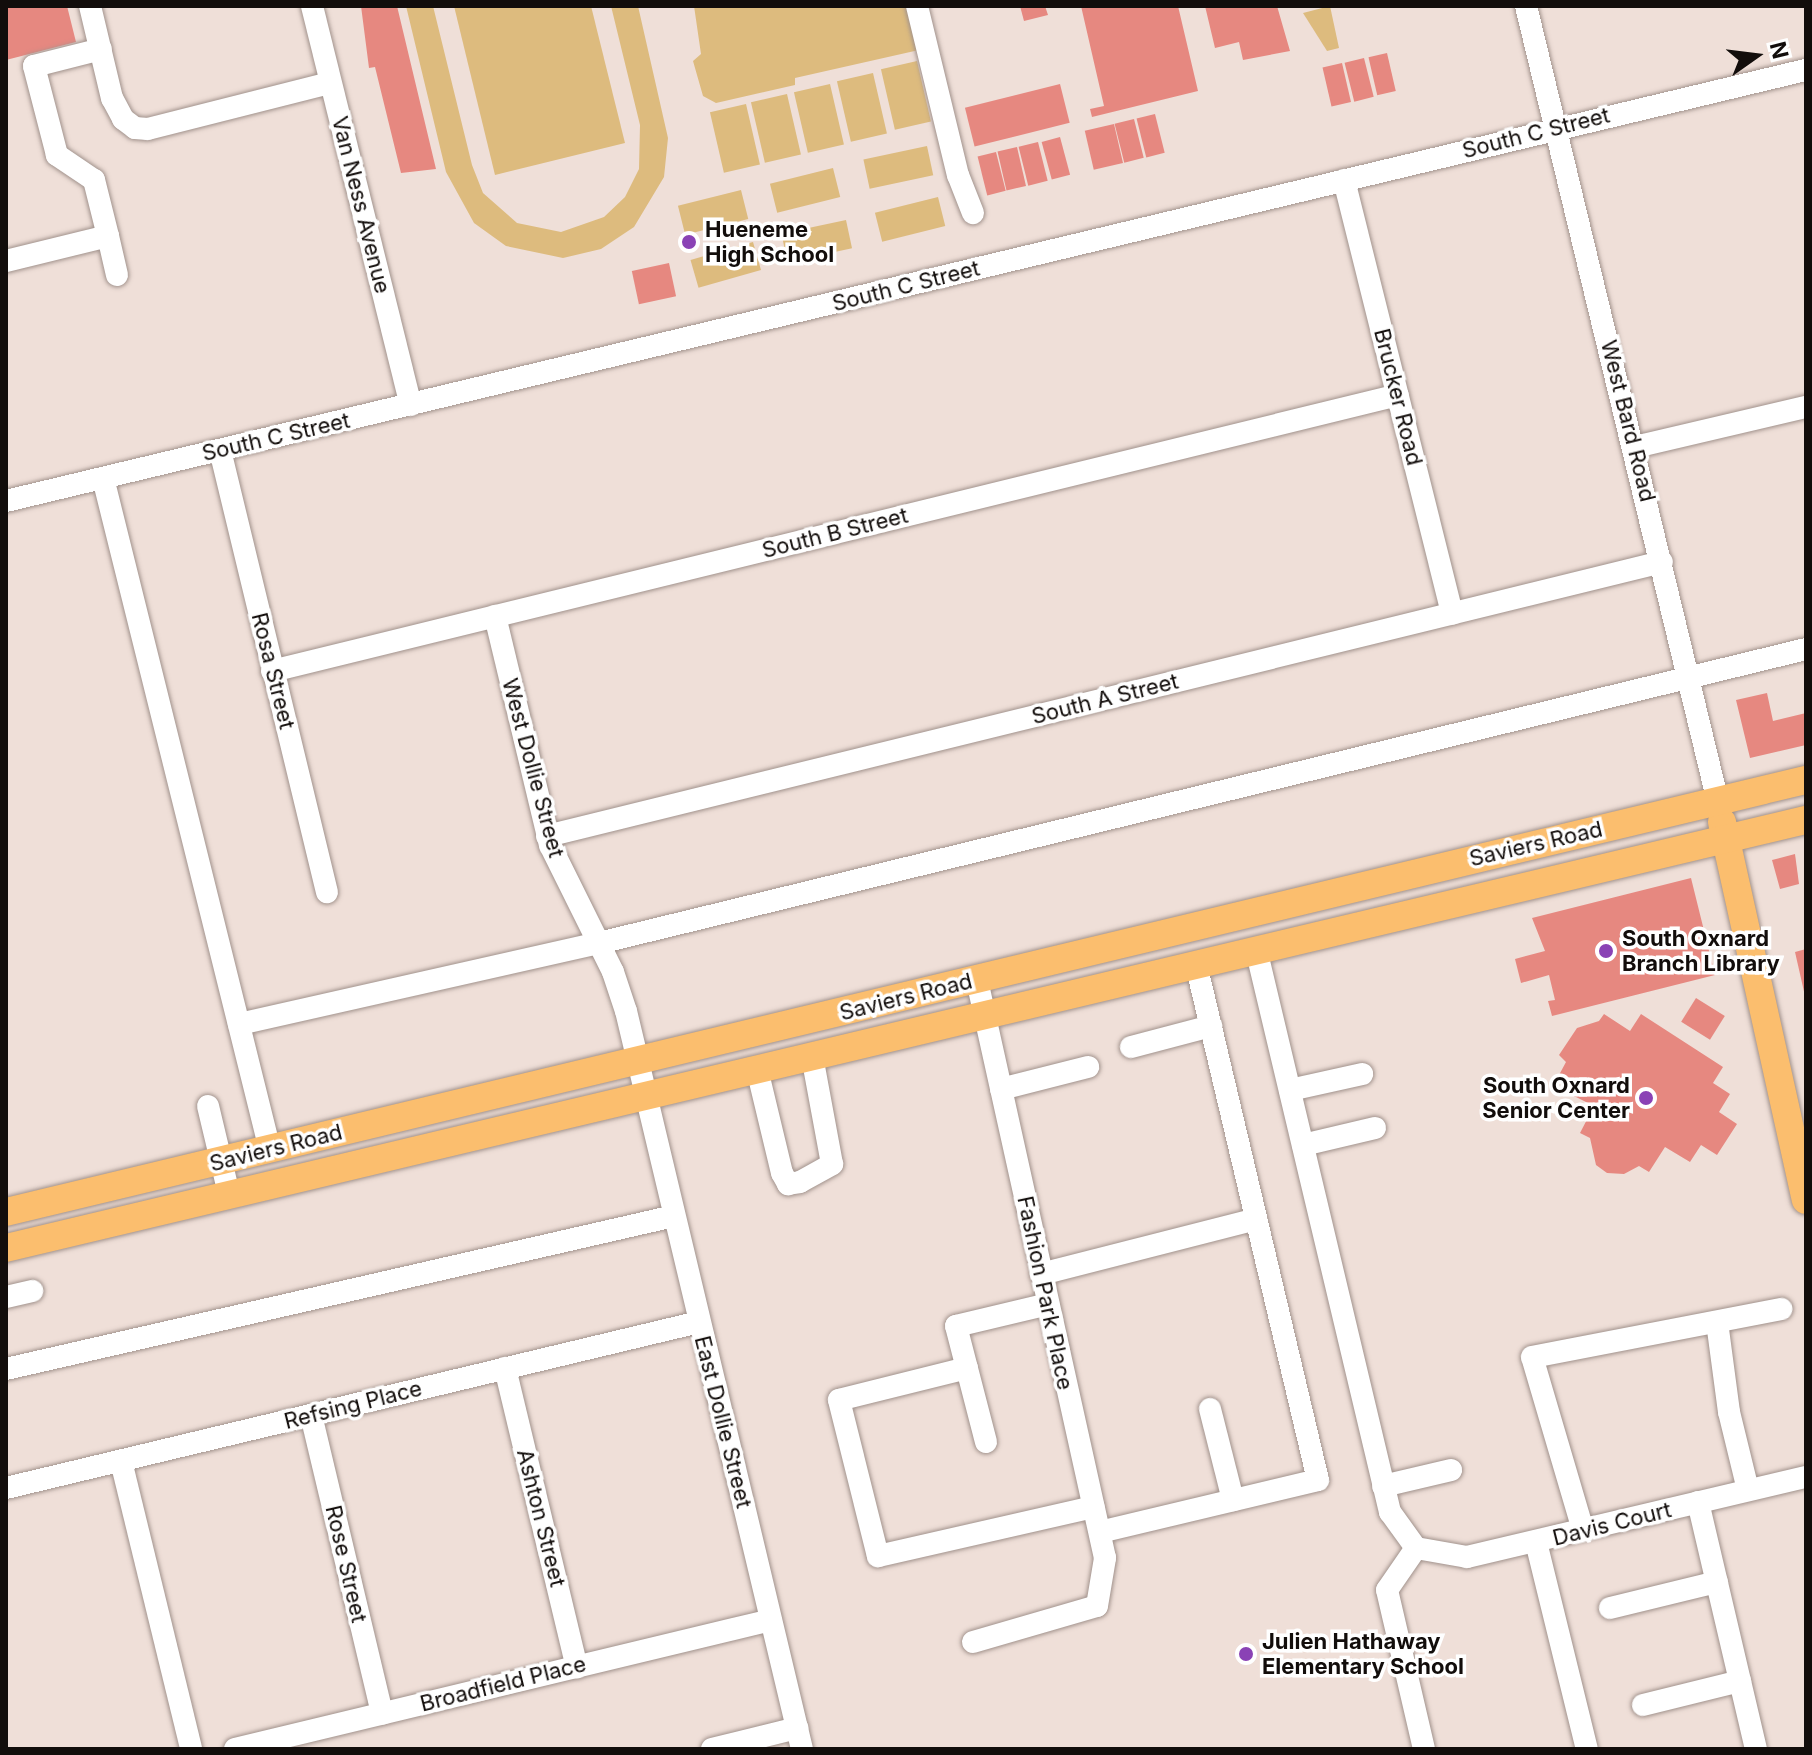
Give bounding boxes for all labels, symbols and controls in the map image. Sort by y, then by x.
north arrow [1716,16,1796,96]
text: N [1765,39,1794,61]
street label: South C Street [1460,102,1612,164]
street label: Van Ness Avenue [326,114,396,296]
place label: Hueneme High School [705,216,834,268]
marker: Hueneme High School [680,233,698,251]
street label: South C Street [830,255,982,317]
street label: Brucker Road [1368,326,1428,468]
street label: West Bard Road [1595,337,1661,505]
street label: South C Street [199,407,353,467]
street label: South B Street [759,502,911,564]
street label: Rosa Street [246,610,300,732]
street label: South A Street [1029,668,1181,730]
street label: West Dollie Street [496,675,570,861]
street label: Saviers Road [1467,816,1605,872]
place label: South Oxnard Branch Library [1622,925,1780,976]
marker: South Oxnard Branch Library [1597,942,1615,960]
street label: Saviers Road [837,968,975,1026]
place label: South Oxnard Senior Center [1482,1072,1630,1124]
marker: South Oxnard Senior Center [1637,1089,1655,1107]
street label: Saviers Road [207,1119,345,1177]
street label: Fashion Park Place [1012,1194,1078,1392]
street label: East Dollie Street [689,1333,757,1511]
street label: Refsing Place [281,1375,425,1435]
street label: Ashton Street [511,1446,571,1590]
street label: Davis Court [1550,1496,1674,1552]
street label: Rose Street [320,1503,372,1625]
place label: Julien Hathaway Elementary School [1262,1628,1464,1680]
marker: Julien Hathaway Elementary School [1237,1645,1255,1663]
street label: Broadfield Place [417,1651,589,1717]

